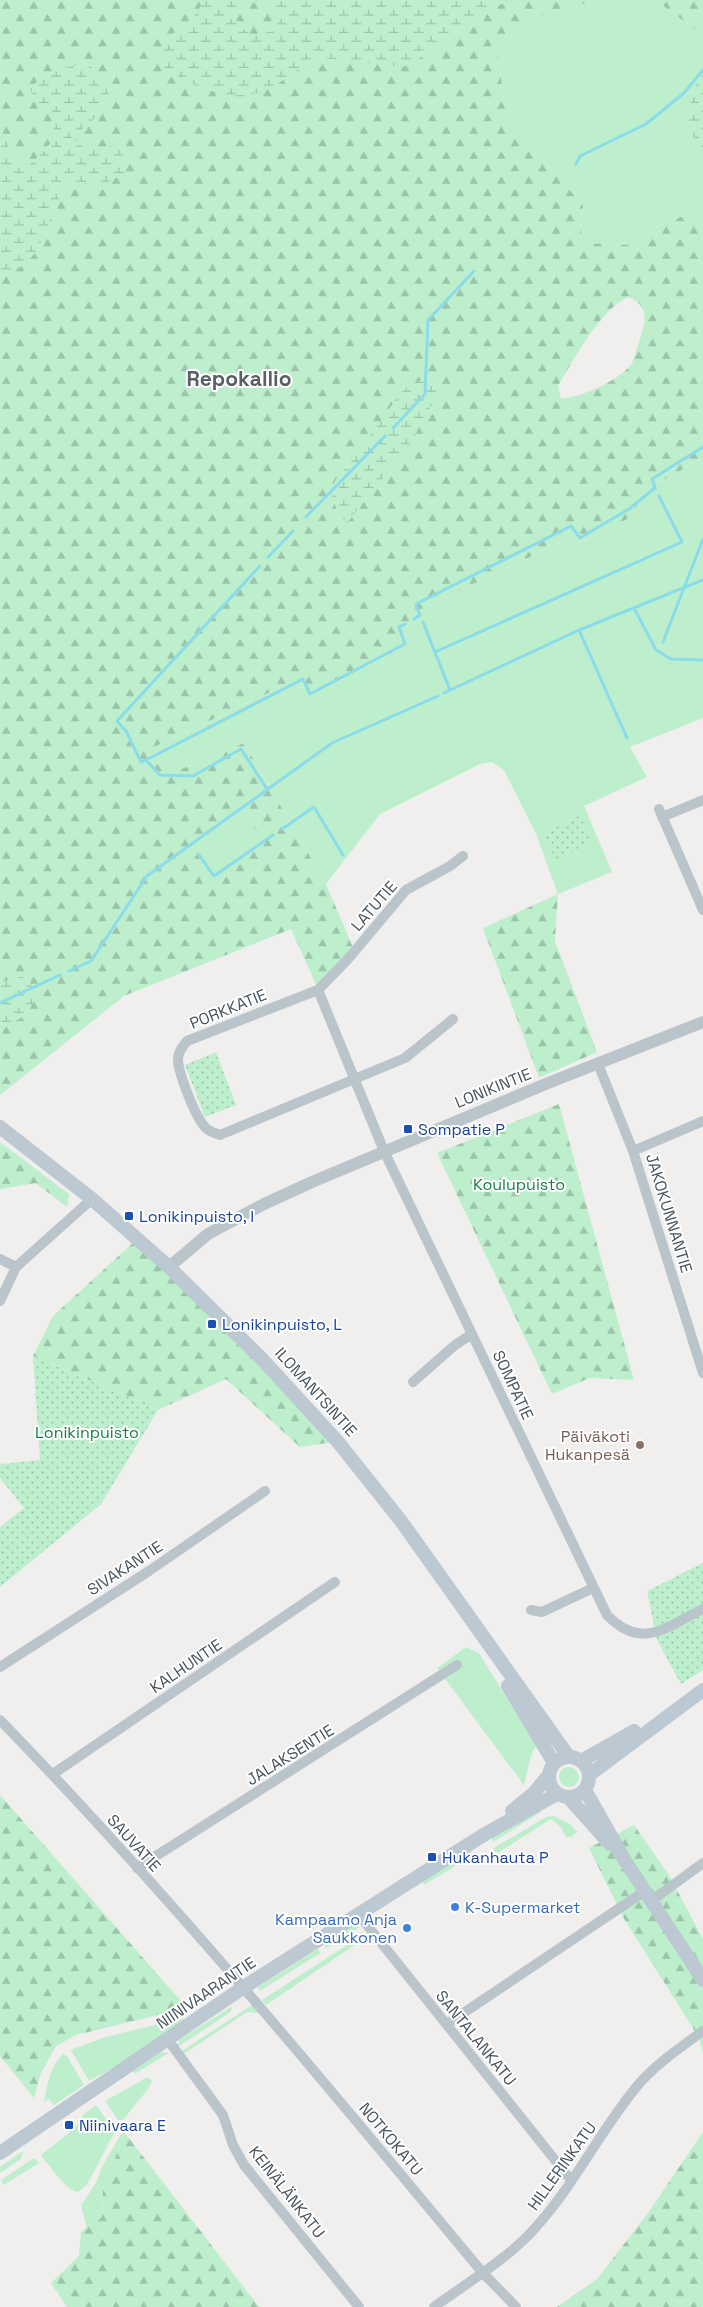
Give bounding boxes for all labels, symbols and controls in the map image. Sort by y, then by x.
district label: Repokallio [186,365,292,392]
street label: LATUTIE [346,876,402,936]
street label: PORKKATIE [186,984,270,1034]
street label: LONIKINTIE [452,1063,534,1113]
place label: Sompatie P [418,1119,505,1140]
marker: Sompatie P [402,1123,414,1135]
street label: JAKOKUNNANTIE [641,1151,697,1275]
park label: Koulupuisto [473,1174,565,1195]
place label: Lonikinpuisto, I [139,1206,254,1227]
marker: Lonikinpuisto, I [123,1210,135,1222]
place label: Lonikinpuisto, L [222,1314,342,1335]
marker: Lonikinpuisto, L [206,1318,218,1330]
street label: ILOMANTSINTIE [270,1343,362,1441]
street label: SOMPATIE [488,1347,538,1423]
park label: Lonikinpuisto [35,1422,139,1443]
place label: Päiväkoti Hukanpesä [545,1426,630,1465]
marker: Päiväkoti Hukanpesä [634,1439,646,1451]
street label: SIVAKANTIE [83,1536,167,1600]
street label: KALHUNTIE [146,1634,226,1698]
street label: JALAKSENTIE [242,1720,338,1790]
street label: SAUVATIE [103,1810,165,1876]
place label: Hukanhauta P [442,1847,549,1868]
marker: Hukanhauta P [426,1851,438,1863]
place label: K-Supermarket [465,1897,580,1918]
marker: K-Supermarket [449,1901,461,1913]
place label: Kampaamo Anja Saukkonen [275,1909,397,1948]
marker: Kampaamo Anja Saukkonen [401,1922,413,1934]
street label: NIINIVAARANTIE [152,1952,260,2034]
street label: SANTALANKATU [431,1986,521,2090]
street label: NOTKOKATU [354,2098,428,2180]
place label: Niinivaara E [79,2115,166,2136]
street label: HILLERINKATU [523,2118,601,2214]
marker: Niinivaara E [63,2119,75,2131]
street label: KEINÄLÄNKATU [244,2142,330,2242]

